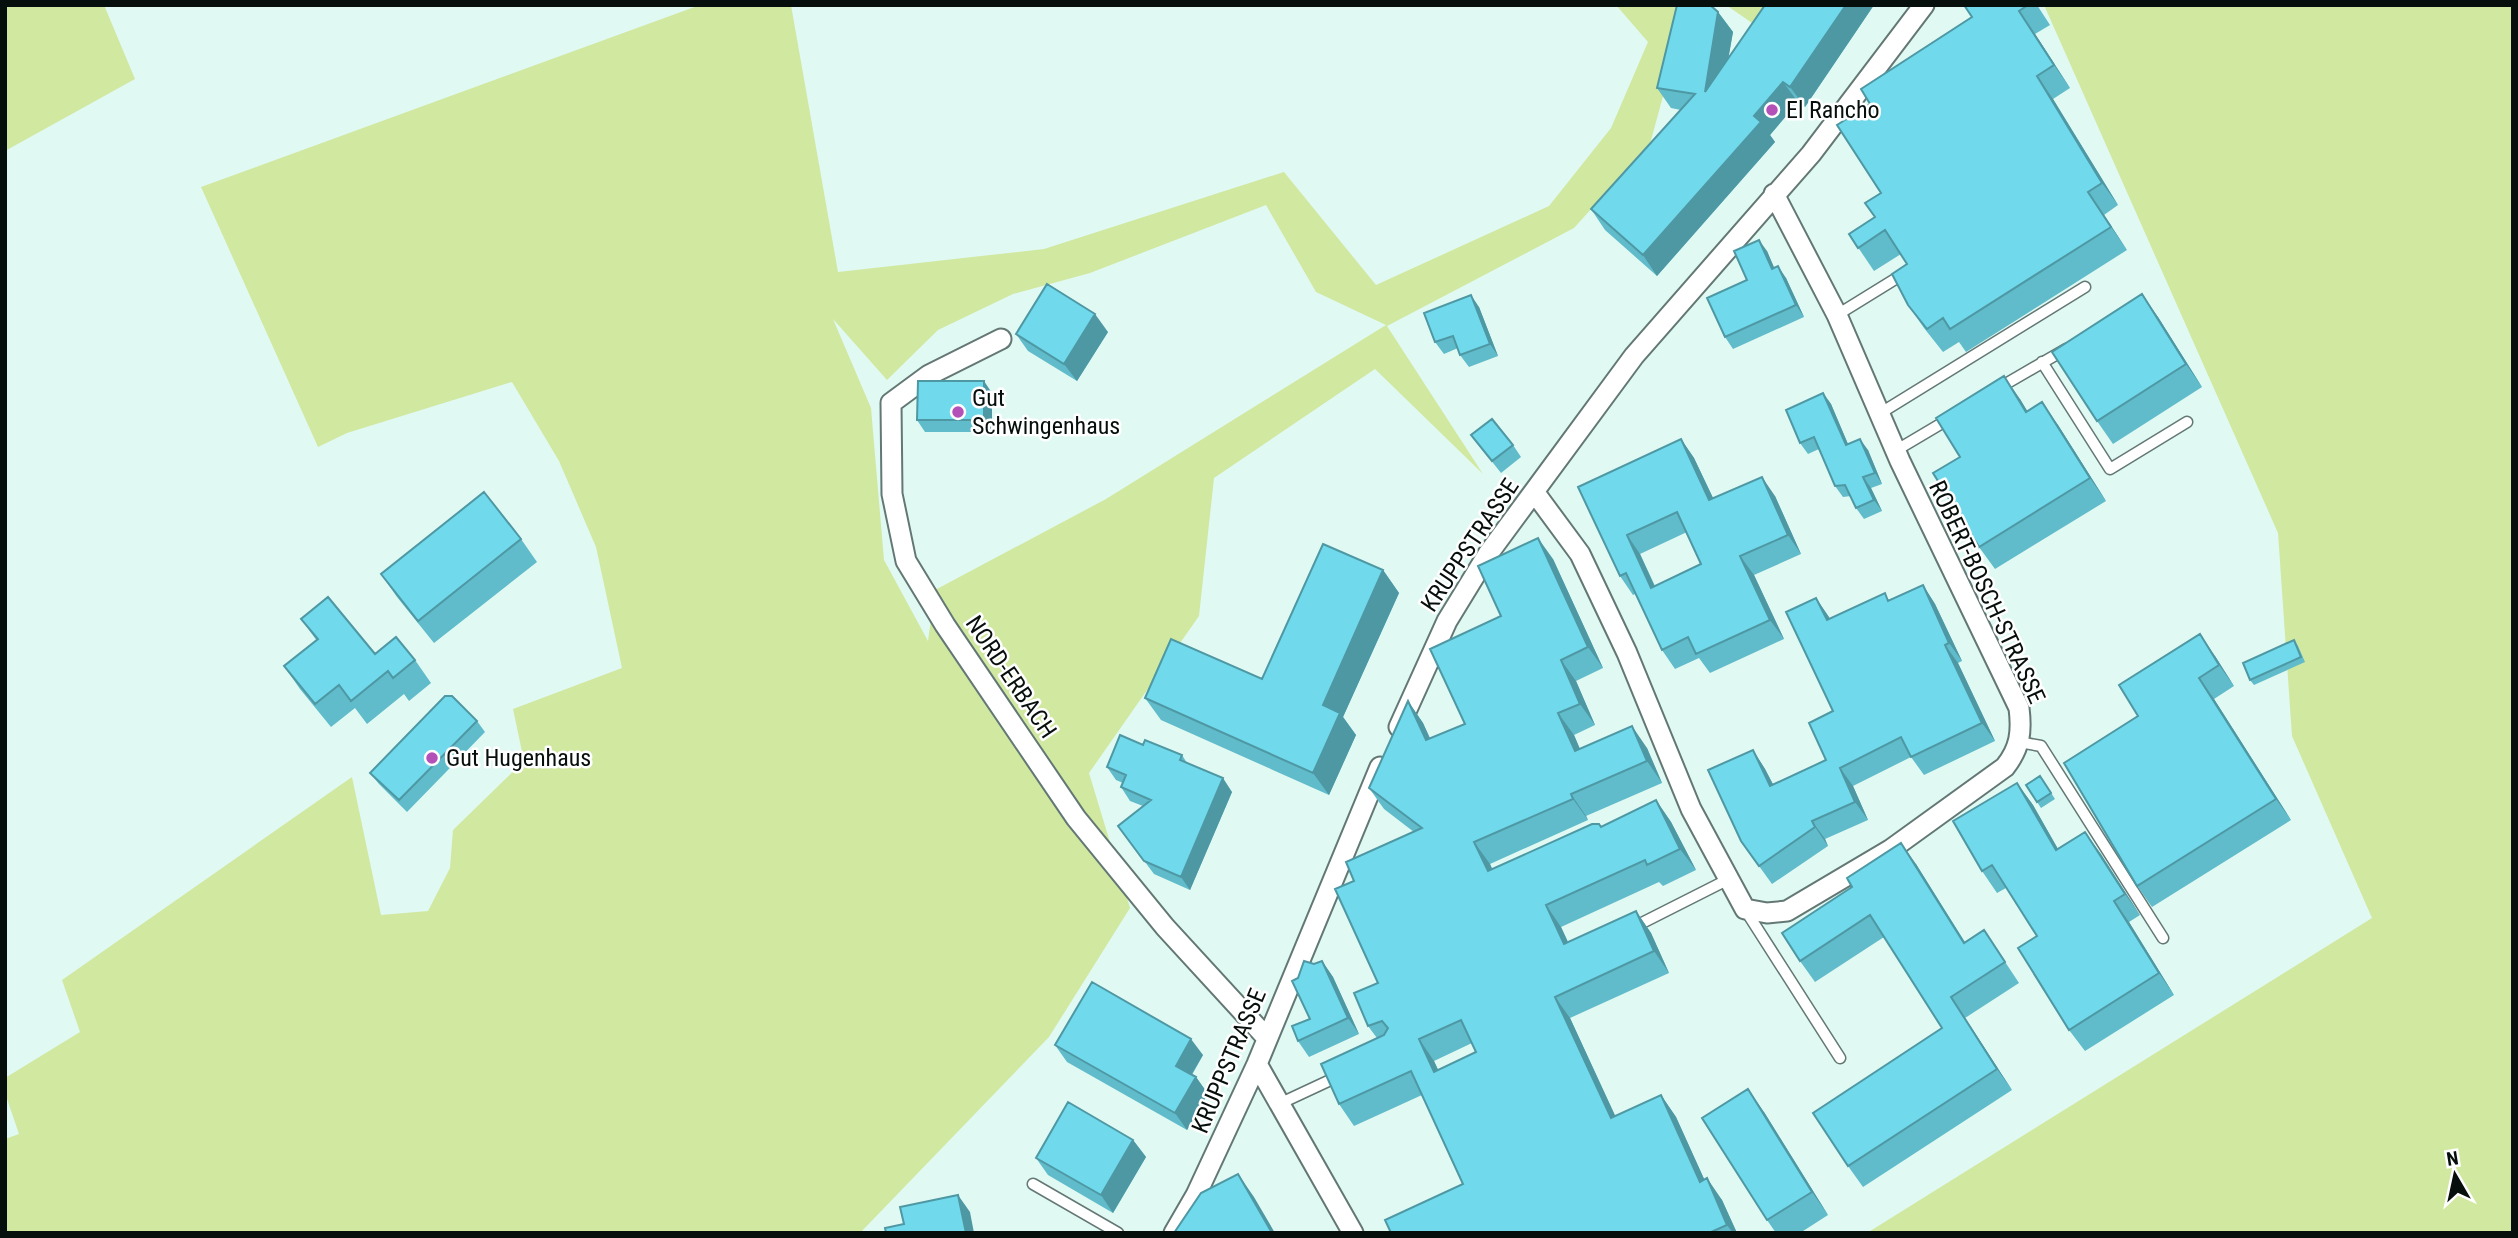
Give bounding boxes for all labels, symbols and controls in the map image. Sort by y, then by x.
place label: El Rancho [1786,96,1880,124]
marker: El Rancho [1764,102,1780,118]
place label: Gut Schwingenhaus [972,384,1120,440]
marker: Gut Schwingenhaus [950,404,966,420]
street label: KRUPPSTRASSE [1415,473,1525,617]
street label: ROBERT-BOSCH-STRASSE [1923,476,2051,708]
street label: NORD-ERBACH [960,610,1062,744]
place label: Gut Hugenhaus [446,744,591,772]
marker: Gut Hugenhaus [424,750,440,766]
street label: KRUPPSTRASSE [1186,984,1272,1137]
north arrow [2420,1140,2490,1210]
text: N [2445,1146,2460,1171]

